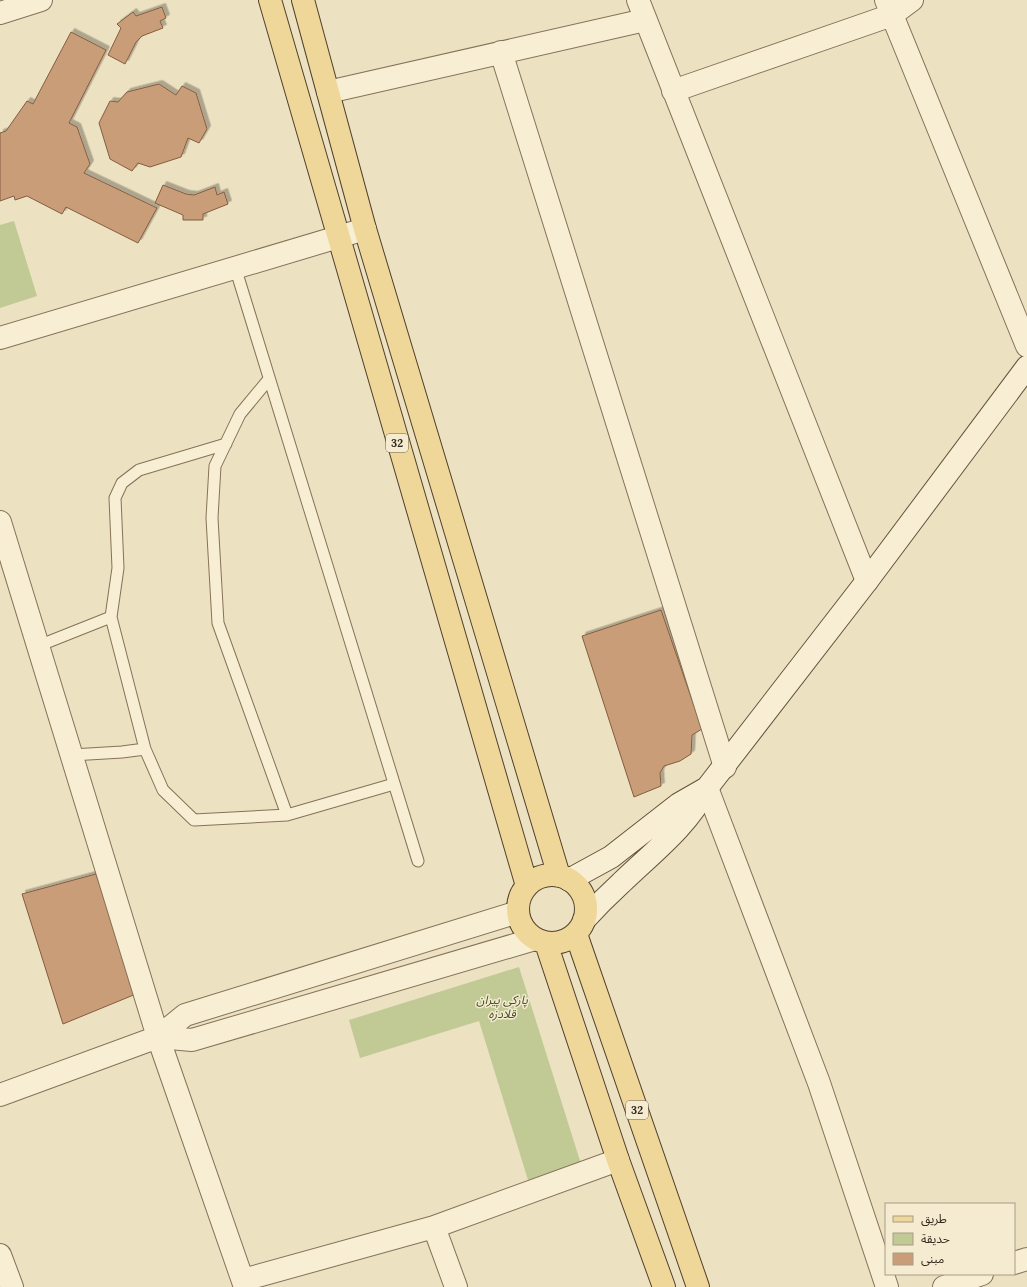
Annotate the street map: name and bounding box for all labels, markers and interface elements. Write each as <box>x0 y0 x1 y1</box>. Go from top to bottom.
road number: 32 <box>386 434 408 452</box>
park label: پارکی پیران قلادزه <box>476 992 528 1021</box>
road number: 32 <box>626 1101 648 1119</box>
legend <box>885 1203 1015 1275</box>
text: طريق <box>921 1211 947 1227</box>
text: حديقة <box>921 1231 950 1246</box>
text: مبنى <box>921 1251 944 1266</box>

